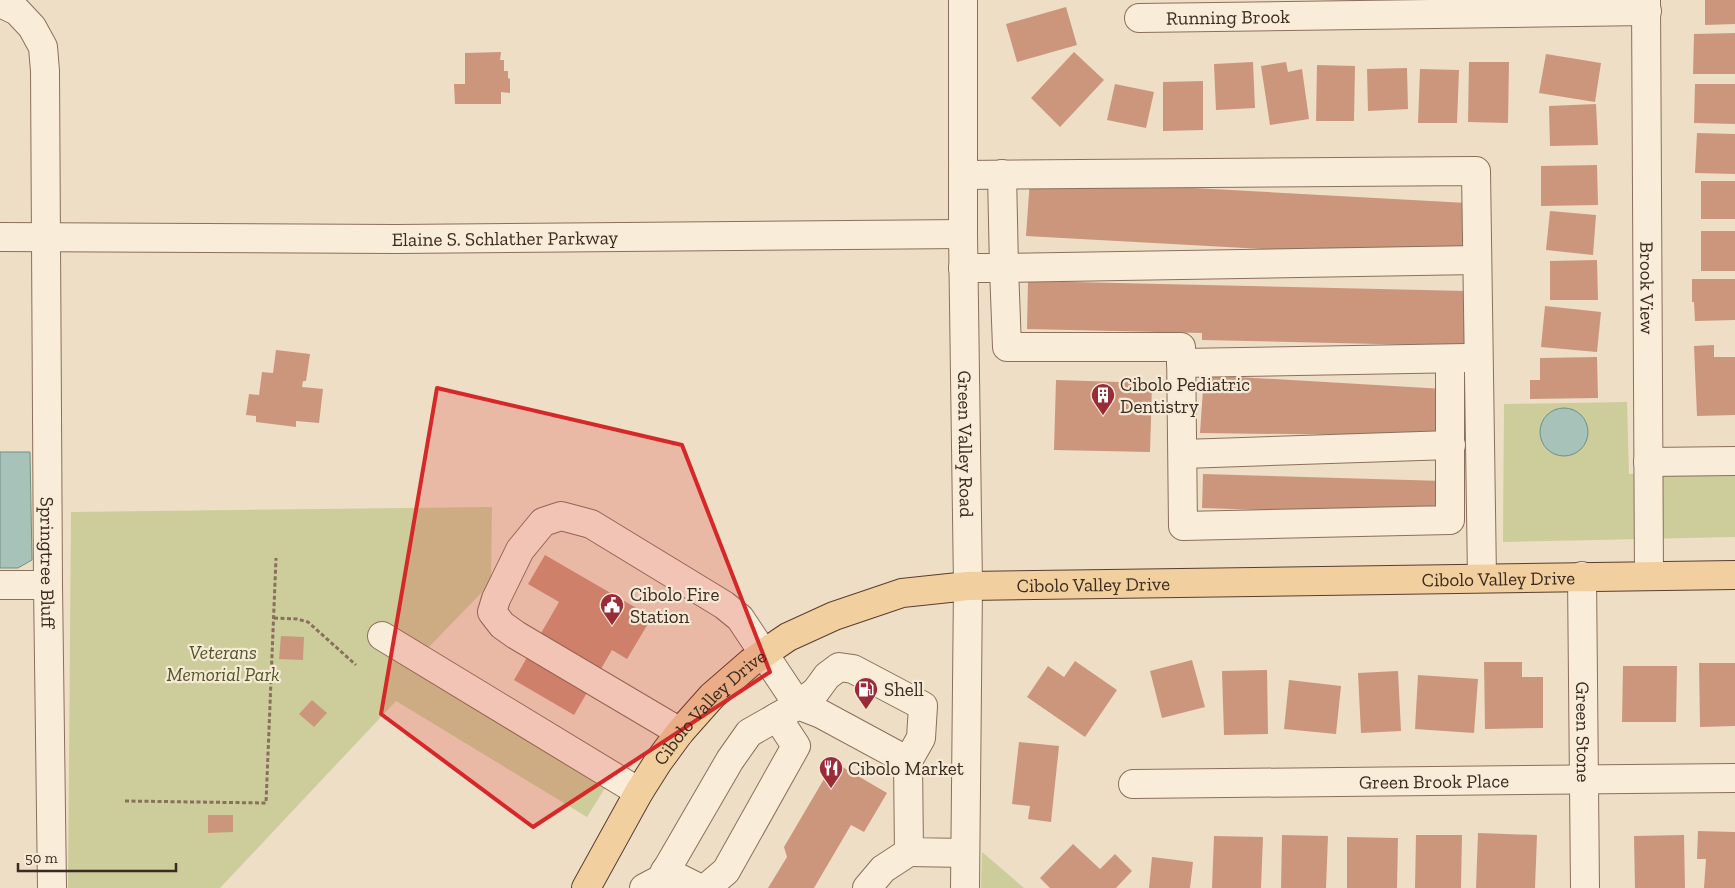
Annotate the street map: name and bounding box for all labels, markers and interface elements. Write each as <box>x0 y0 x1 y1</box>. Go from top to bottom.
street label: Running Brook <box>1166 5 1290 30</box>
street label: Elaine S. Schlather Parkway <box>392 226 619 251</box>
street label: Brook View <box>1635 241 1659 335</box>
street label: Green Valley Road <box>953 370 978 518</box>
place label: Cibolo Pediatric Dentistry <box>1120 373 1250 418</box>
building icon: Cibolo Pediatric Dentistry <box>1090 382 1116 416</box>
street label: Springtree Bluff <box>35 497 60 629</box>
street label: Cibolo Valley Drive <box>1421 566 1575 591</box>
street label: Cibolo Valley Drive <box>1017 572 1170 597</box>
place label: Cibolo Fire Station <box>630 583 720 628</box>
public building icon: Cibolo Fire Station <box>599 592 625 626</box>
park label: Veterans Memorial Park <box>167 641 279 686</box>
street label: Cibolo Valley Drive <box>649 644 771 770</box>
fuel station icon: Shell <box>853 676 879 710</box>
place label: Shell <box>884 678 924 701</box>
street label: Green Stone <box>1571 681 1595 783</box>
restaurant icon: Cibolo Market <box>818 755 844 789</box>
place label: Cibolo Market <box>848 757 964 780</box>
street label: Green Brook Place <box>1359 769 1509 794</box>
scale bar <box>18 840 175 872</box>
text: 50 m <box>25 849 58 867</box>

